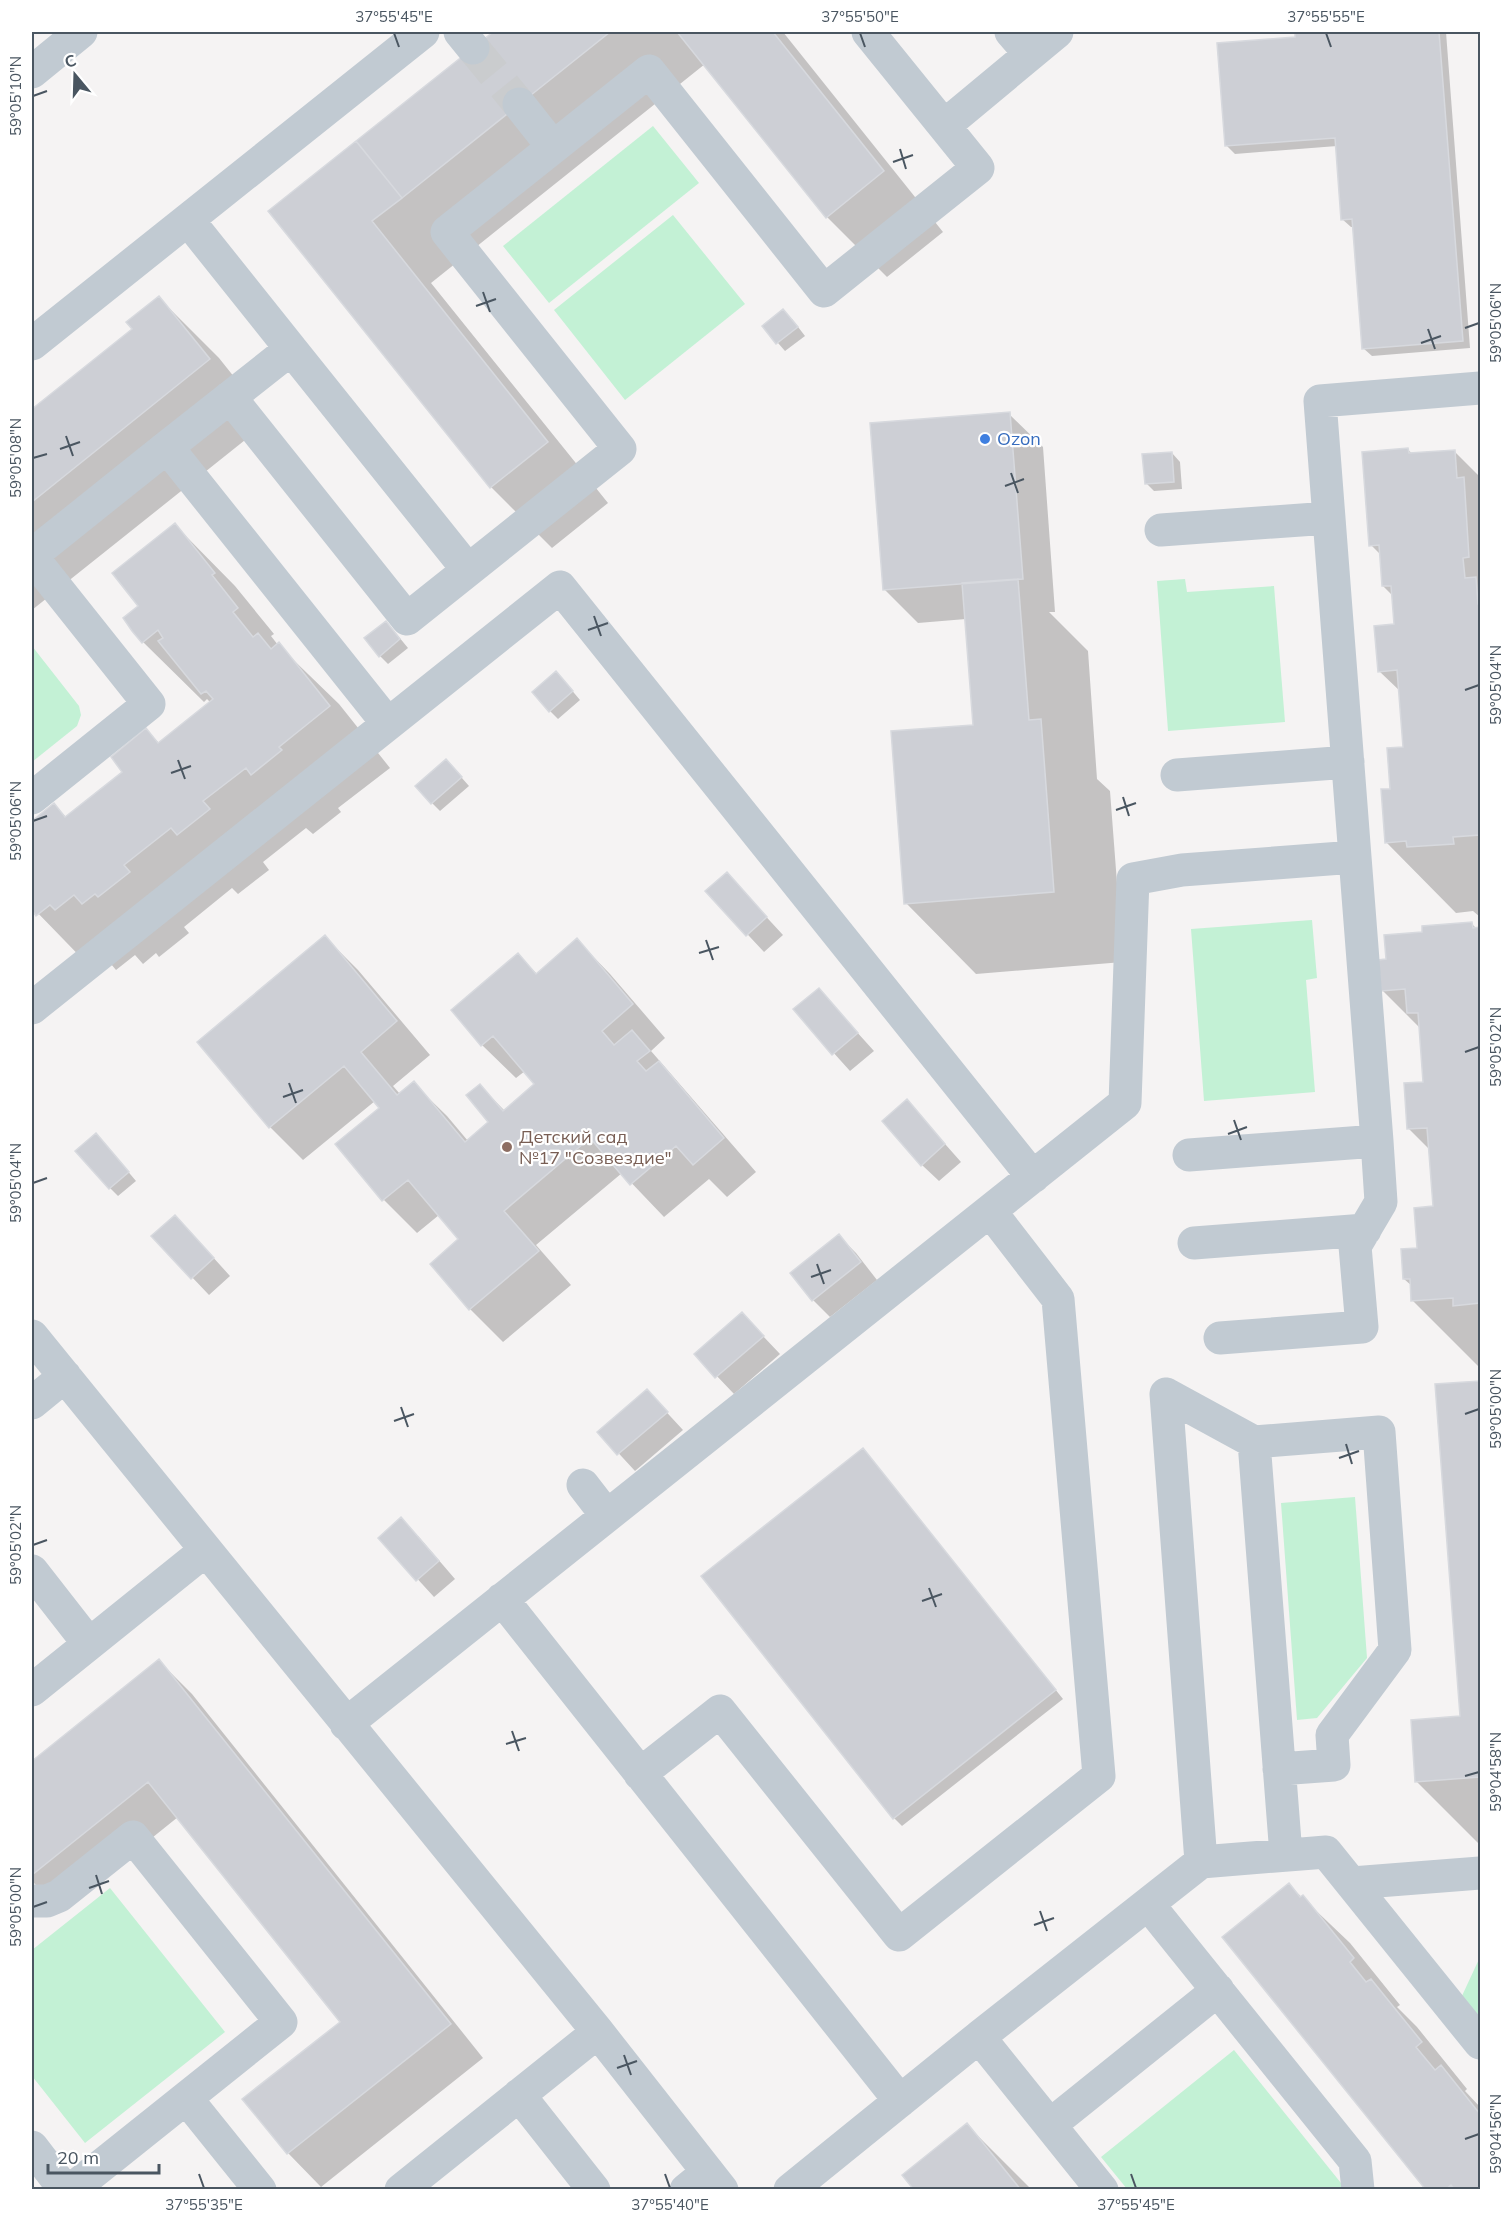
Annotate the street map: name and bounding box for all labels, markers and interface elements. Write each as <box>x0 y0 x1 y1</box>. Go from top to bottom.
text: 37°55'45"E <box>355 7 433 26</box>
text: 37°55'50"E <box>821 7 899 26</box>
text: 37°55'55"E <box>1287 7 1365 26</box>
north arrow <box>45 45 105 105</box>
text: С <box>62 50 79 72</box>
text: 59°05'10"N <box>6 56 25 136</box>
text: 59°05'06"N <box>1486 283 1505 363</box>
text: 59°05'08"N <box>6 418 25 498</box>
place label: Ozon <box>997 427 1041 450</box>
marker: Ozon <box>978 432 992 446</box>
text: 59°05'04"N <box>1486 645 1505 725</box>
text: 59°05'06"N <box>6 781 25 861</box>
text: 59°05'02"N <box>1486 1007 1505 1087</box>
place label: Детский сад №17 "Созвездие" <box>519 1125 672 1169</box>
marker: Детский сад №17 "Созвездие" <box>500 1140 514 1154</box>
text: 59°05'04"N <box>6 1143 25 1223</box>
text: 59°05'00"N <box>1486 1369 1505 1449</box>
text: 59°05'02"N <box>6 1505 25 1585</box>
text: 59°04'58"N <box>1486 1732 1505 1812</box>
text: 59°05'00"N <box>6 1867 25 1947</box>
text: 59°04'56"N <box>1486 2094 1505 2174</box>
scale bar <box>48 2137 159 2175</box>
text: 20 m <box>57 2146 99 2169</box>
text: 37°55'35"E <box>165 2195 243 2214</box>
text: 37°55'40"E <box>631 2195 709 2214</box>
text: 37°55'45"E <box>1097 2195 1175 2214</box>

